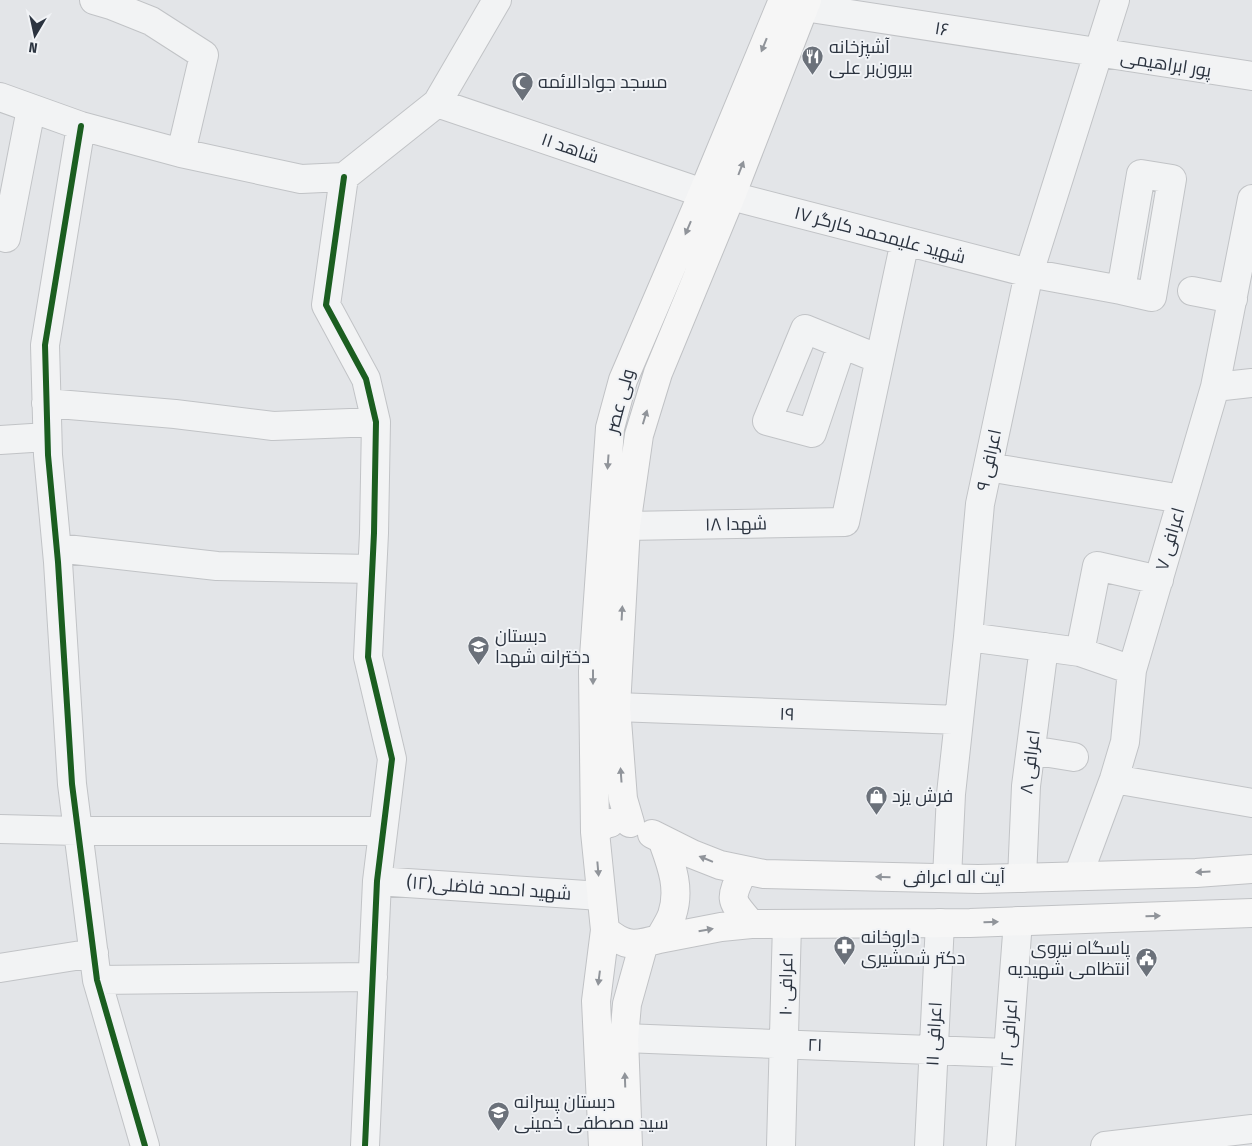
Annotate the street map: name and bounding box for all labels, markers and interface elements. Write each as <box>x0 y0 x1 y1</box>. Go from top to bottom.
north arrow <box>10 10 60 60</box>
street label: ۱۶ <box>933 17 951 41</box>
place label: آشپزخانه بیرون‌بر علی <box>829 36 913 79</box>
text: N <box>28 38 39 56</box>
one-way arrow <box>760 38 768 53</box>
restaurant icon: آشپزخانه بیرون‌بر علی <box>801 45 825 76</box>
street label: پور ابراهیمی <box>1119 46 1213 83</box>
mosque icon: مسجد جوادالائمه <box>510 70 534 101</box>
place label: مسجد جوادالائمه <box>538 71 667 93</box>
street label: شاهد ۱۱ <box>538 128 602 168</box>
one-way arrow <box>738 161 746 175</box>
street label: شهید علیمحمد کارگر ۱۷ <box>792 202 968 268</box>
one-way arrow <box>684 220 692 235</box>
street label: ولی عصر <box>601 366 639 437</box>
one-way arrow <box>641 409 649 424</box>
street label: اعرافی ۹ <box>972 427 1006 493</box>
one-way arrow <box>604 455 612 471</box>
street label: اعرافی ۷ <box>1151 505 1189 573</box>
street label: شهدا ۱۸ <box>705 512 767 536</box>
one-way arrow <box>618 604 626 620</box>
place label: دبستان دخترانه شهدا <box>495 625 590 668</box>
school or university icon: دبستان دخترانه شهدا <box>467 634 491 665</box>
one-way arrow <box>589 669 597 685</box>
street label: ۱۹ <box>779 703 795 725</box>
street label: اعرافی ۸ <box>1015 729 1045 795</box>
one-way arrow <box>617 767 625 783</box>
shop icon: فرش یزد <box>864 784 888 815</box>
place label: فرش یزد <box>892 785 953 807</box>
one-way arrow <box>698 855 713 863</box>
one-way arrow <box>594 861 602 877</box>
street label: آیت اله اعرافی <box>903 866 1005 888</box>
one-way arrow <box>1195 869 1211 877</box>
street label: شهید احمد فاضلی(۱۲) <box>406 871 572 905</box>
one-way arrow <box>875 873 891 881</box>
one-way arrow <box>1146 912 1162 920</box>
one-way arrow <box>983 918 999 926</box>
one-way arrow <box>699 925 715 933</box>
place label: داروخانه دکتر شمشیری <box>861 926 965 969</box>
pharmacy icon: داروخانه دکتر شمشیری <box>833 935 857 966</box>
place label: پاسگاه نیروی انتظامی شهیدیه <box>1008 937 1130 980</box>
public building icon: پاسگاه نیروی انتظامی شهیدیه <box>1134 946 1158 977</box>
street label: اعرافی ۱۰ <box>774 952 798 1016</box>
one-way arrow <box>595 970 603 986</box>
street label: اعرافی ۱۲ <box>996 998 1022 1068</box>
street label: اعرافی ۱۱ <box>921 1001 947 1067</box>
street label: ۲۱ <box>807 1034 823 1056</box>
one-way arrow <box>621 1072 629 1088</box>
place label: دبستان پسرانه سید مصطفی خمینی <box>514 1091 669 1134</box>
school or university icon: دبستان پسرانه سید مصطفی خمینی <box>486 1100 510 1131</box>

